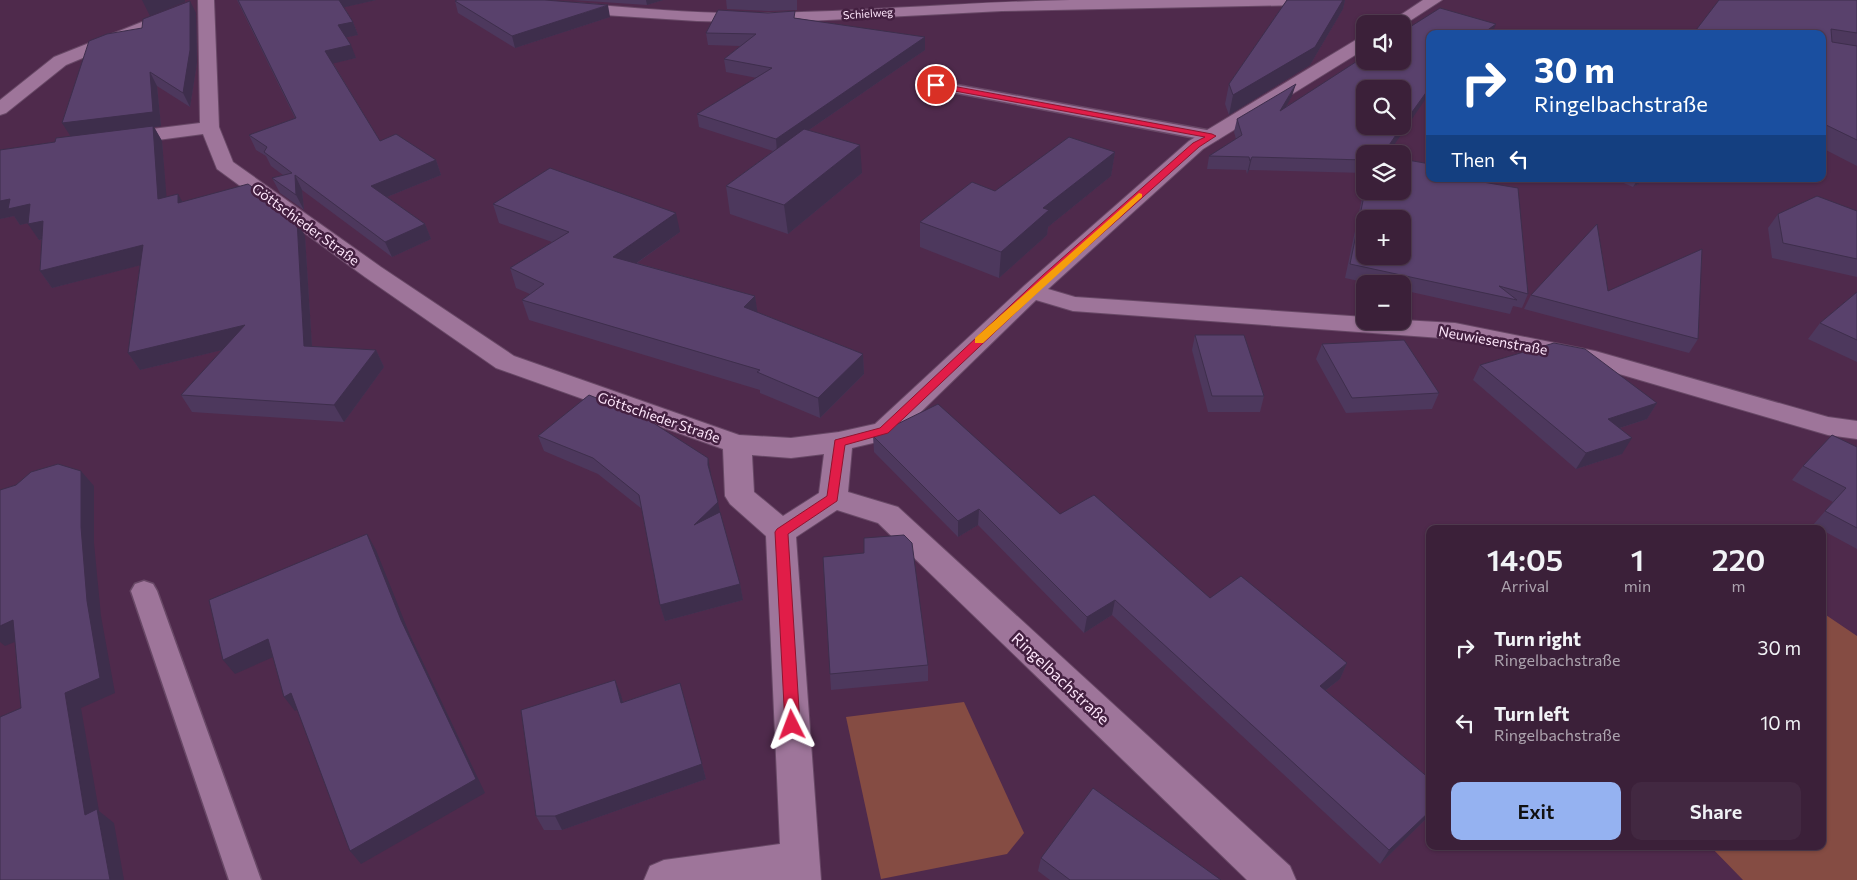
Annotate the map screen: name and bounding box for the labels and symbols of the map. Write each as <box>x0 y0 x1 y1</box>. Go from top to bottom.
street label: Schielweg <box>843 5 893 21</box>
pin <box>915 64 957 106</box>
street label: Göttschieder Straße <box>249 179 363 269</box>
street label: Neuwiesenstraße <box>1437 322 1549 358</box>
street label: Göttschieder Straße <box>595 388 723 446</box>
street label: Ringelbachstraße <box>1008 628 1114 728</box>
position arrow <box>765 698 817 750</box>

